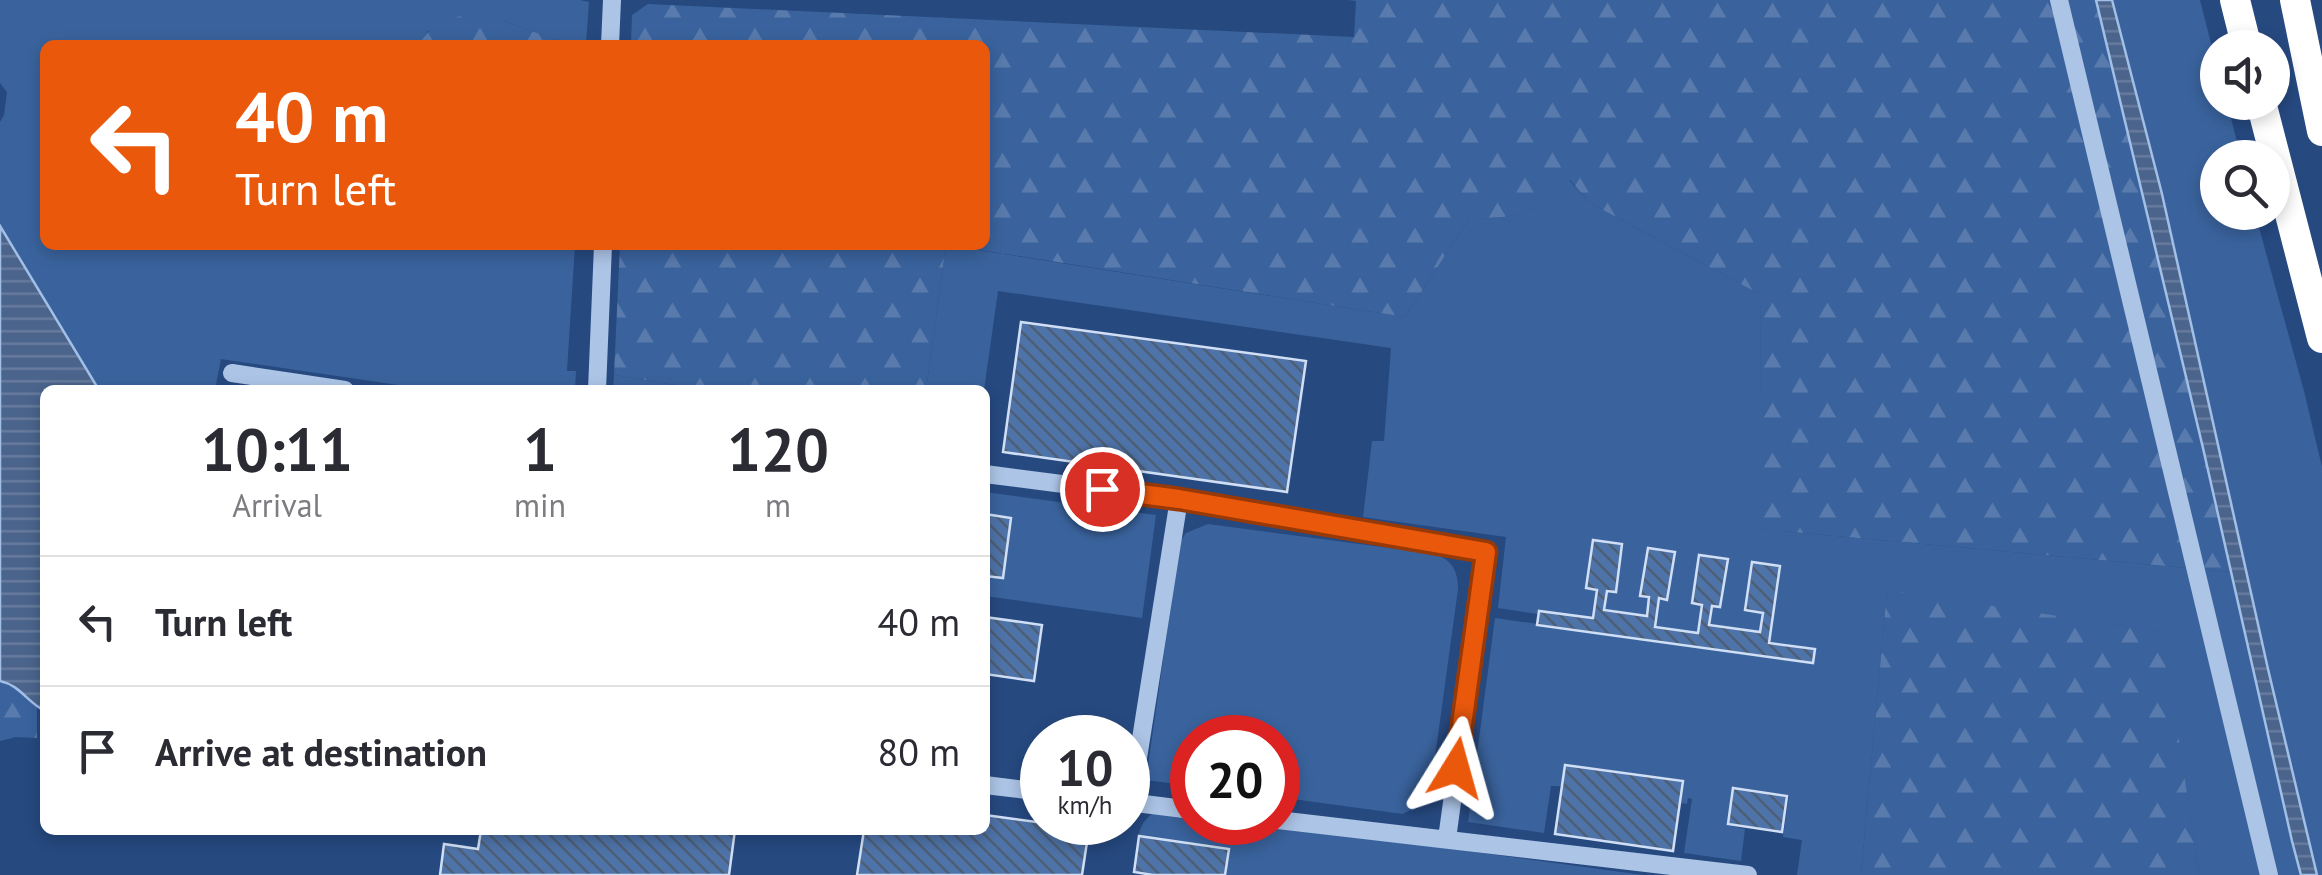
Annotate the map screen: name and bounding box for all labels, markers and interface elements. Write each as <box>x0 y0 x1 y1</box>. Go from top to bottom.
map controls <box>2200 30 2290 230</box>
button: sound <box>2200 30 2290 120</box>
text: 40 m <box>235 71 388 161</box>
icon: left <box>70 80 200 210</box>
button: search <box>2200 140 2290 230</box>
text: Turn left <box>235 159 396 217</box>
text: 10:11 <box>201 410 353 488</box>
text: 1 <box>523 410 557 488</box>
text: 120 <box>727 410 829 488</box>
pin <box>1060 447 1145 532</box>
icon: arrive <box>1075 462 1130 517</box>
text: Arrival <box>232 484 322 526</box>
text: min <box>514 484 566 526</box>
text: m <box>765 484 791 526</box>
icon: left <box>70 594 125 649</box>
text: Turn left <box>155 597 292 646</box>
text: 40 m <box>878 597 960 646</box>
speed limit sign: 20 <box>1170 715 1300 845</box>
position arrow <box>1404 716 1508 820</box>
icon: arrive <box>70 724 125 779</box>
text: Arrive at destination <box>155 727 487 776</box>
text: 80 m <box>878 727 960 776</box>
text: 10 <box>1057 735 1113 800</box>
text: km/h <box>1058 789 1112 821</box>

